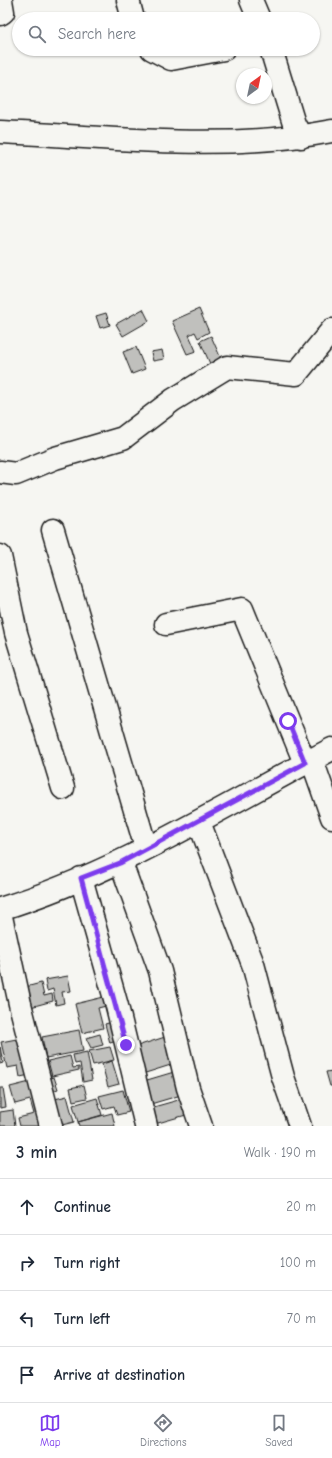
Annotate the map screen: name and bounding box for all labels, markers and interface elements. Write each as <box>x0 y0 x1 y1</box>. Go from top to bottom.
search box <box>12 12 320 56</box>
icon: search <box>26 23 48 45</box>
text: Search here <box>58 25 136 43</box>
north arrow <box>236 68 272 104</box>
route start <box>279 712 297 730</box>
route end <box>117 1036 135 1054</box>
text: 3 min <box>16 1143 57 1162</box>
text: Walk · 190 m <box>244 1145 316 1160</box>
icon: ahead <box>16 1196 38 1218</box>
text: Continue <box>54 1198 111 1216</box>
text: 20 m <box>286 1199 316 1214</box>
icon: right <box>16 1252 38 1274</box>
text: Turn right <box>54 1254 120 1272</box>
text: 100 m <box>280 1255 316 1270</box>
icon: left <box>16 1308 38 1330</box>
text: Turn left <box>54 1310 110 1328</box>
text: 70 m <box>287 1311 316 1326</box>
icon: arrive <box>16 1364 38 1386</box>
text: Arrive at destination <box>54 1366 185 1384</box>
tab: Map <box>39 1412 61 1449</box>
tab: Directions <box>140 1412 187 1449</box>
tab: Saved <box>265 1412 293 1449</box>

